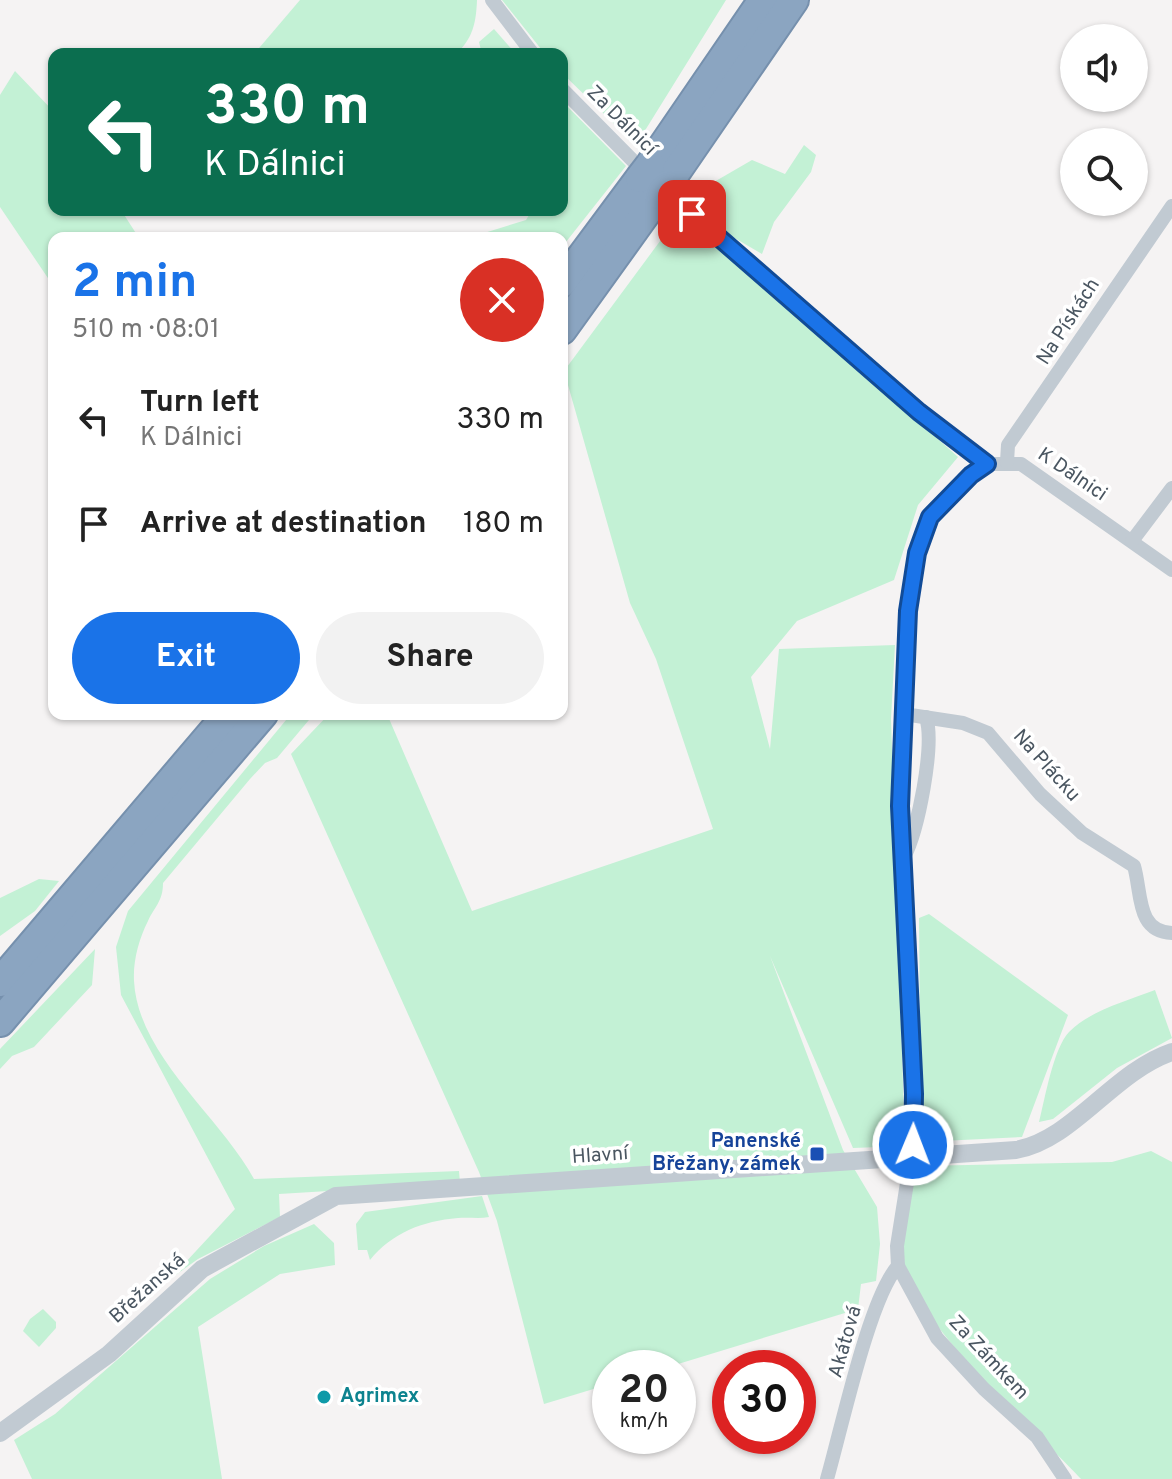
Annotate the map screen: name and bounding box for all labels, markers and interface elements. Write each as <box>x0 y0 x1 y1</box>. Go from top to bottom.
map controls <box>1060 24 1148 216</box>
button: sound <box>1060 24 1148 112</box>
text: 330 m <box>204 74 370 144</box>
icon: left <box>72 80 176 184</box>
street label: Za Dálnicí <box>580 80 663 163</box>
button: search <box>1060 128 1148 216</box>
text: K Dálnici <box>204 143 346 189</box>
pin <box>658 180 726 248</box>
icon: arrive <box>670 192 714 236</box>
text: 2 min <box>72 254 197 314</box>
button: close <box>460 258 544 342</box>
street label: Na Pískách <box>1031 274 1107 370</box>
text: 510 m · 08:01 <box>72 314 220 347</box>
text: Turn left <box>140 385 260 422</box>
icon: left <box>72 398 116 442</box>
text: 330 m <box>456 402 544 439</box>
text: K Dálnici <box>140 422 242 455</box>
street label: K Dálnici <box>1032 442 1112 508</box>
icon: arrive <box>72 502 116 546</box>
text: Arrive at destination <box>140 506 426 543</box>
text: 180 m <box>463 506 544 543</box>
button: Exit <box>72 612 300 704</box>
button: Share <box>316 612 544 704</box>
street label: Na Plácku <box>1007 724 1085 808</box>
position arrow <box>871 1103 955 1187</box>
place label: Panenské Břežany, zámek <box>652 1129 801 1178</box>
street label: Hlavní <box>571 1141 631 1171</box>
marker: Panenské Břežany, zámek <box>808 1145 826 1163</box>
street label: Břežanská <box>105 1248 191 1330</box>
street label: Akátová <box>823 1303 869 1381</box>
street label: Za Zámkem <box>942 1310 1034 1406</box>
speed limit sign: 30 <box>712 1350 816 1454</box>
text: 20 <box>619 1367 669 1417</box>
place label: Agrimex <box>340 1384 419 1410</box>
marker: Agrimex <box>315 1388 333 1406</box>
text: km/h <box>620 1409 668 1435</box>

